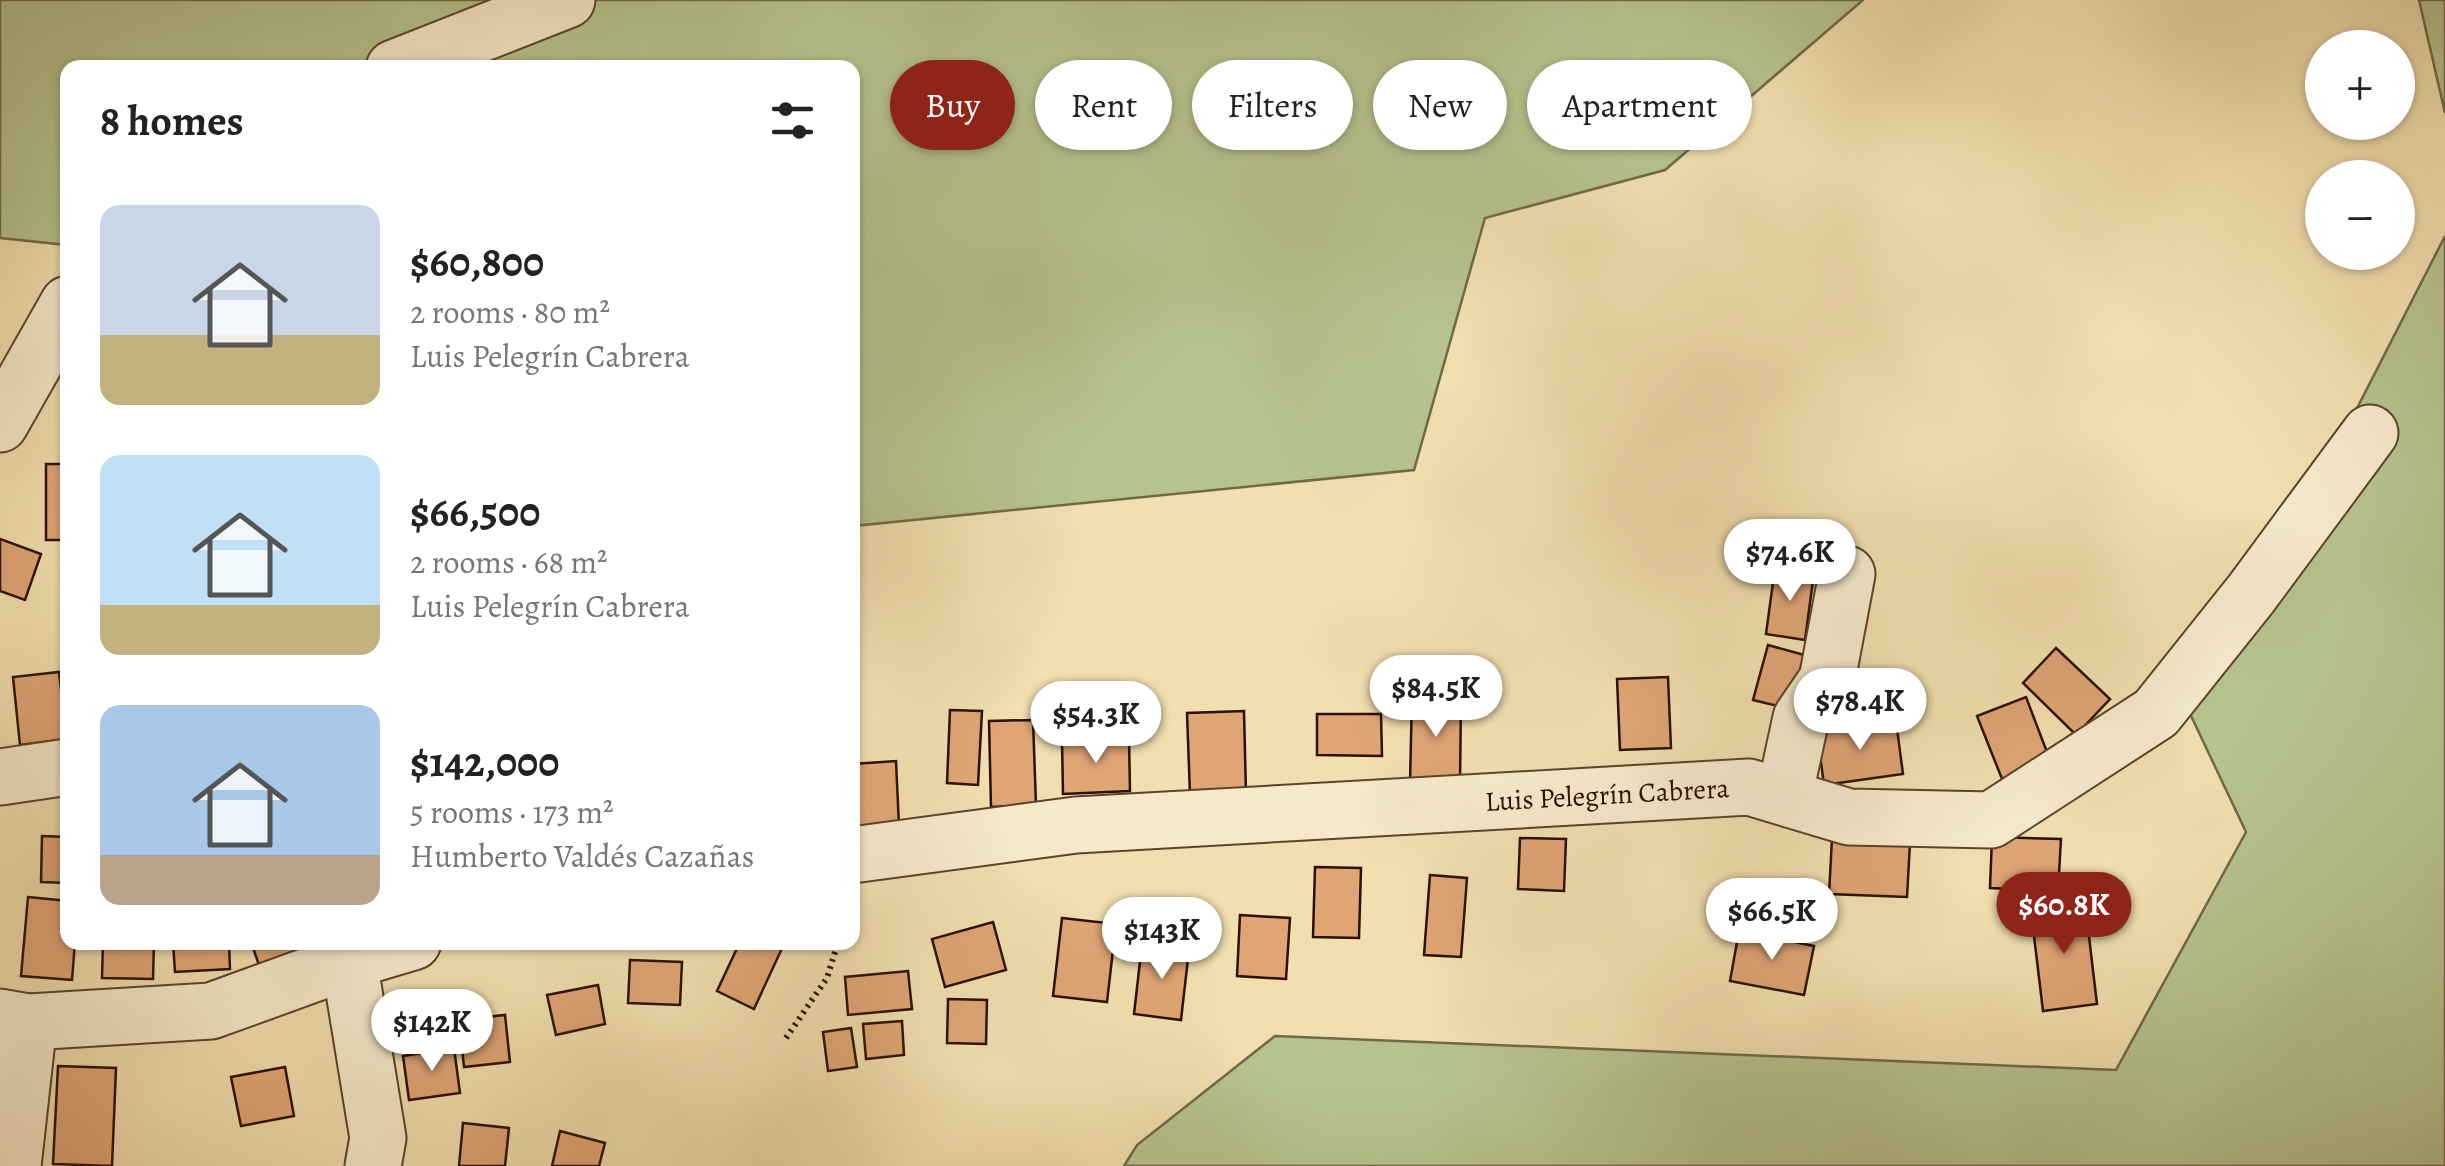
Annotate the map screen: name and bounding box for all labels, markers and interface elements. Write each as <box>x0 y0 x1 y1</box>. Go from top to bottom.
map controls <box>2305 30 2415 270</box>
button: + <box>2305 30 2415 140</box>
chip: Buy <box>890 60 1015 150</box>
chip: Rent <box>1035 60 1172 150</box>
chip: Filters <box>1192 60 1353 150</box>
chip: New <box>1373 60 1507 150</box>
chip: Apartment <box>1527 60 1752 150</box>
text: 8 homes <box>100 92 244 149</box>
icon: filters <box>765 93 820 148</box>
button: − <box>2305 160 2415 270</box>
text: $60,800 <box>410 233 544 290</box>
icon: home <box>180 245 300 365</box>
text: 2 rooms · 80 m² <box>410 290 610 334</box>
text: Luis Pelegrín Cabrera <box>410 334 690 378</box>
text: $66,500 <box>410 483 540 540</box>
icon: home <box>180 495 300 615</box>
pin: $74.6K <box>1709 519 1871 604</box>
text: $74.6K <box>1746 529 1834 573</box>
text: 2 rooms · 68 m² <box>410 540 608 584</box>
text: Luis Pelegrín Cabrera <box>410 584 690 628</box>
pin: $84.5K <box>1355 655 1517 740</box>
text: $84.5K <box>1392 665 1480 709</box>
pin: $78.4K <box>1779 668 1941 753</box>
text: $78.4K <box>1816 678 1904 722</box>
pin: $54.3K <box>1015 681 1177 766</box>
text: $54.3K <box>1052 691 1140 735</box>
text: $142,000 <box>410 733 559 790</box>
icon: home <box>180 745 300 865</box>
street label: Luis Pelegrín Cabrera <box>1484 769 1730 821</box>
text: 5 rooms · 173 m² <box>410 790 614 834</box>
text: Humberto Valdés Cazañas <box>410 834 754 878</box>
pin: $60.8K <box>1983 872 2145 957</box>
pin: $66.5K <box>1691 878 1853 963</box>
text: $60.8K <box>2018 882 2110 926</box>
text: $66.5K <box>1728 888 1816 932</box>
pin: $143K <box>1092 897 1232 982</box>
text: $143K <box>1124 907 1200 951</box>
pin: $142K <box>362 989 502 1074</box>
text: $142K <box>393 999 471 1043</box>

